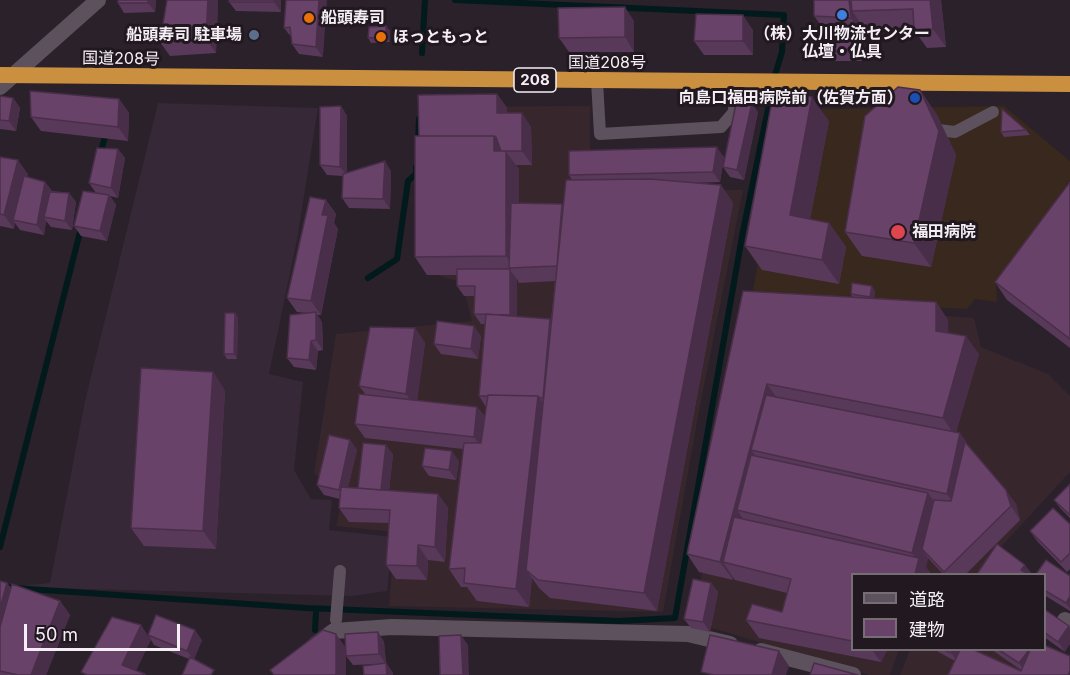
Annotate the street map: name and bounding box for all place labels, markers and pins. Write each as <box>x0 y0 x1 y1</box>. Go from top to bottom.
place label: 船頭寿司 <box>321 8 385 28</box>
marker: （株）大川物流センター 仏壇・仏具 <box>835 8 849 22</box>
marker: 船頭寿司 <box>302 11 316 25</box>
place label: （株）大川物流センター 仏壇・仏具 <box>754 24 930 62</box>
place label: 船頭寿司 駐車場 <box>126 25 242 45</box>
place label: ほっともっと <box>393 27 489 47</box>
marker: 船頭寿司 駐車場 <box>247 28 261 42</box>
marker: ほっともっと <box>374 30 388 44</box>
place label: 向島口福田病院前（佐賀方面） <box>679 88 903 108</box>
marker: 向島口福田病院前（佐賀方面） <box>908 91 922 105</box>
place label: 福田病院 <box>912 222 976 242</box>
marker: 福田病院 <box>889 223 907 241</box>

